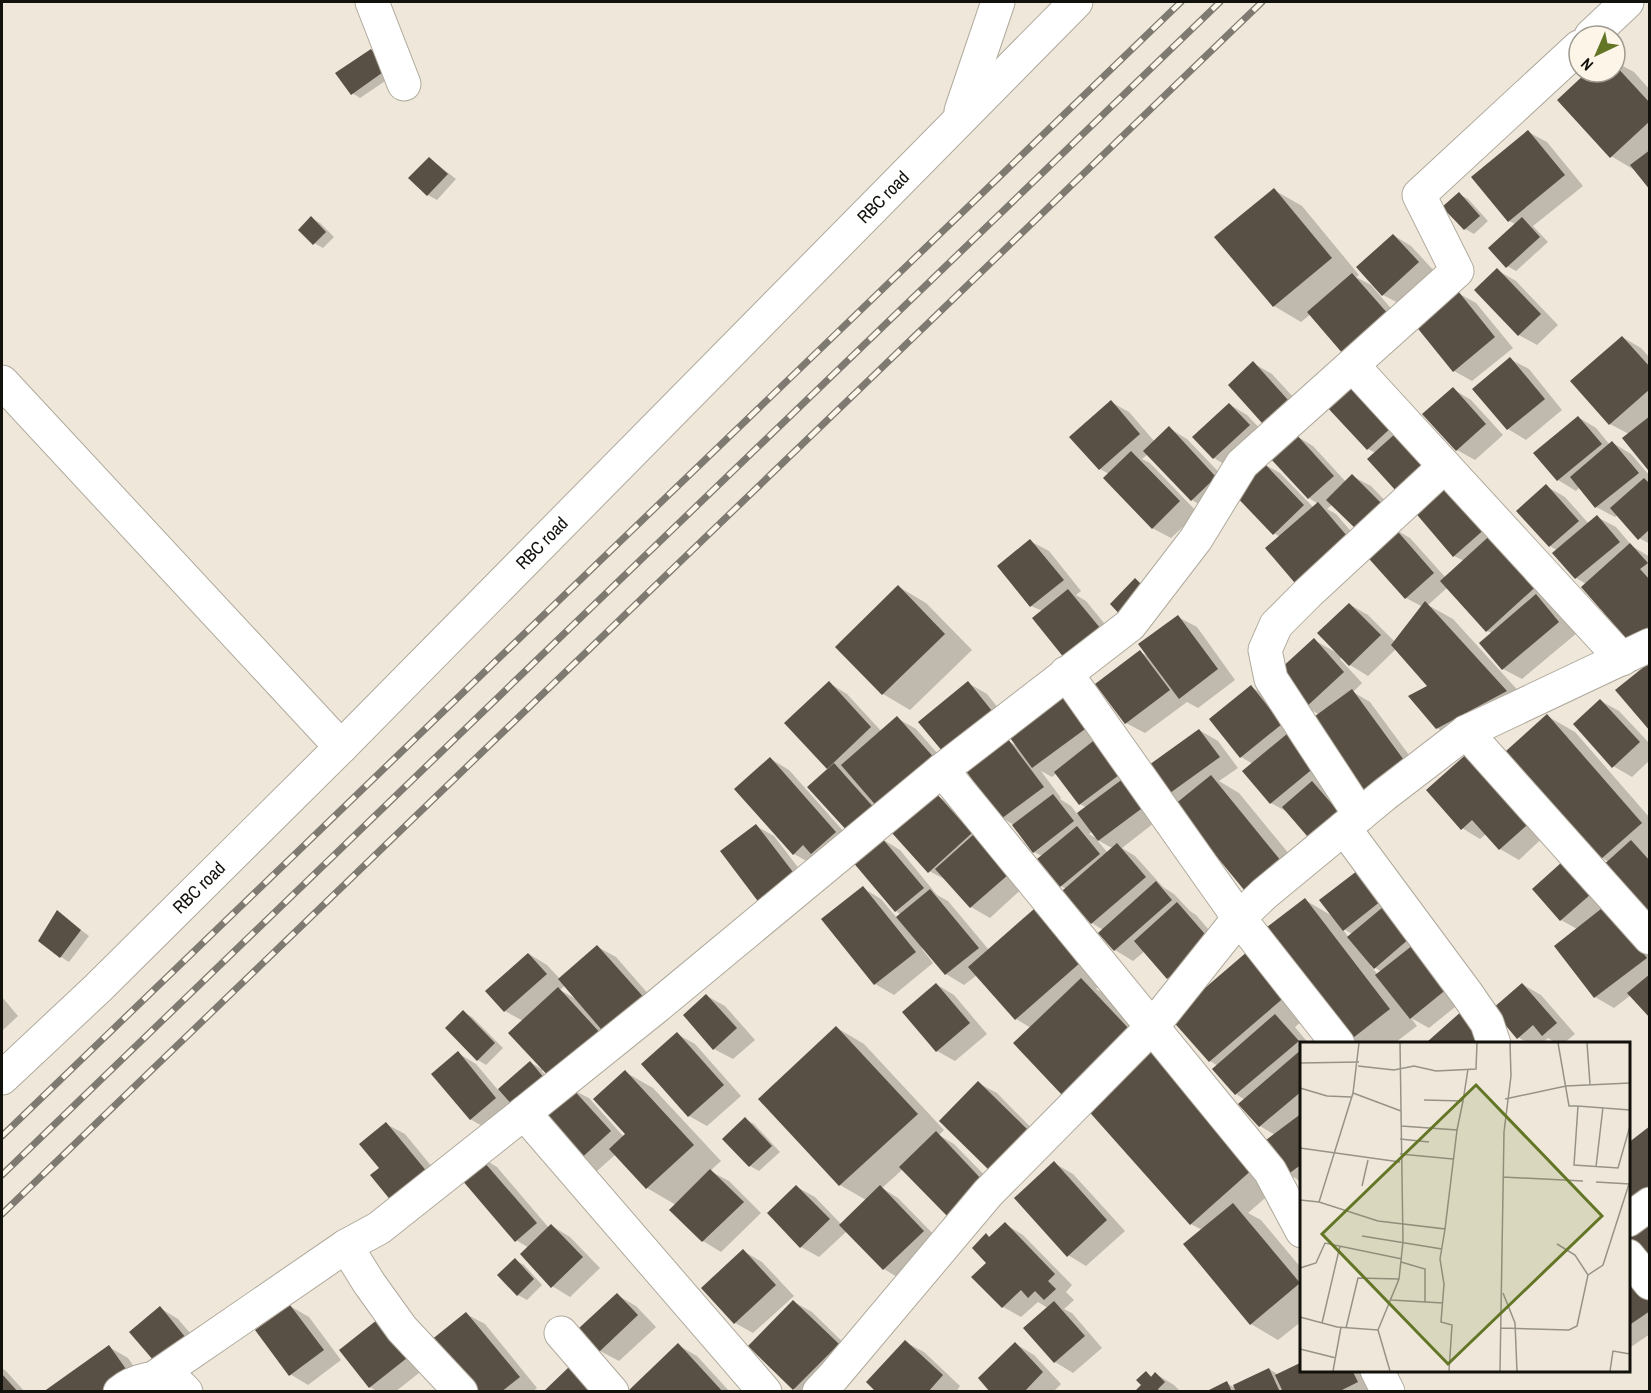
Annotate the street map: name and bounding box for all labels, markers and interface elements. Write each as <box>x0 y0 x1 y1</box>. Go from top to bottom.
north arrow <box>1567 24 1627 84</box>
text: N <box>1576 54 1598 76</box>
street label: RBC road <box>851 165 915 229</box>
street label: RBC road <box>510 511 573 575</box>
street label: RBC road <box>167 856 231 919</box>
inset map <box>1300 1042 1630 1372</box>

